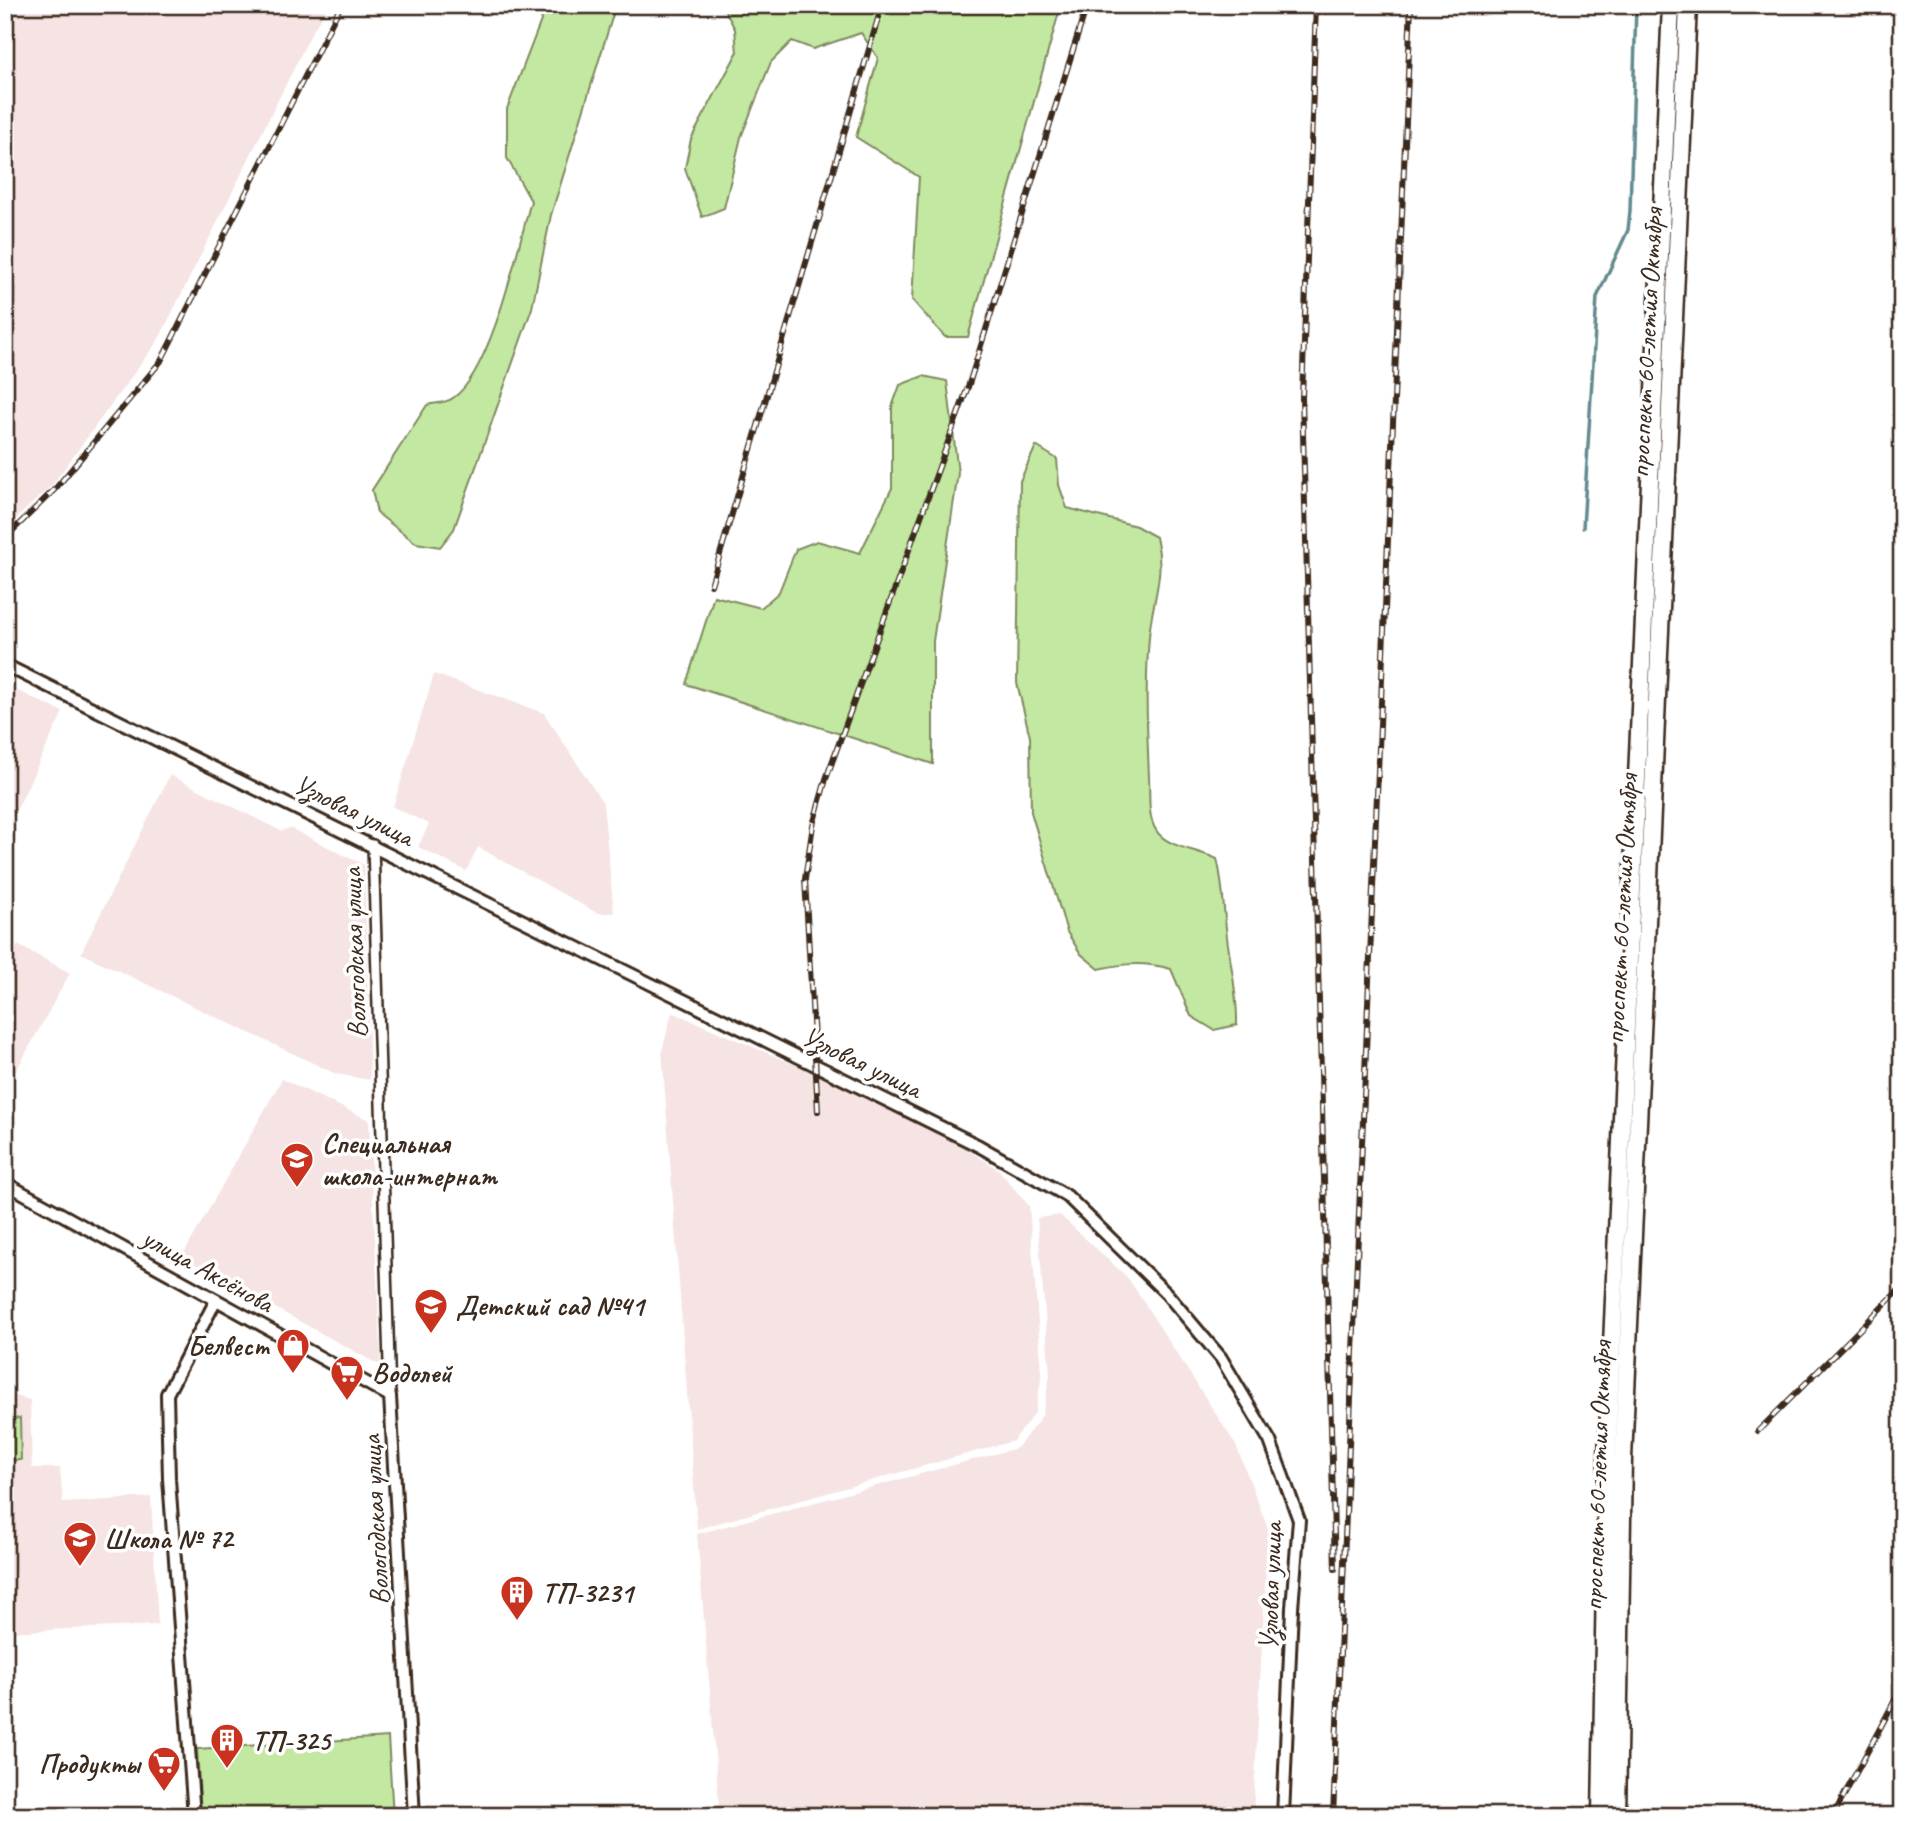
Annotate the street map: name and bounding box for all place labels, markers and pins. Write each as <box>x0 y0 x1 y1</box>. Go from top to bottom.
place label: Специальная школа-интернат <box>322 1126 499 1193</box>
school or university icon: Специальная школа-интернат <box>278 1140 316 1189</box>
school or university icon: Детский сад №41 <box>412 1286 450 1335</box>
place label: Детский сад №41 <box>456 1288 647 1323</box>
shop icon: Белвест <box>274 1326 312 1375</box>
place label: Белвест <box>187 1328 270 1363</box>
supermarket icon: Водолей <box>328 1353 366 1402</box>
place label: Водолей <box>372 1355 454 1390</box>
school or university icon: Школа № 72 <box>61 1519 99 1568</box>
place label: Школа № 72 <box>104 1521 235 1556</box>
building icon: ТП-3231 <box>498 1573 536 1622</box>
place label: ТП-3231 <box>542 1575 636 1610</box>
building icon: ТП-325 <box>208 1721 246 1770</box>
place label: ТП-325 <box>252 1723 333 1758</box>
supermarket icon: Продукты <box>145 1744 183 1793</box>
place label: Продукты <box>39 1746 143 1782</box>

